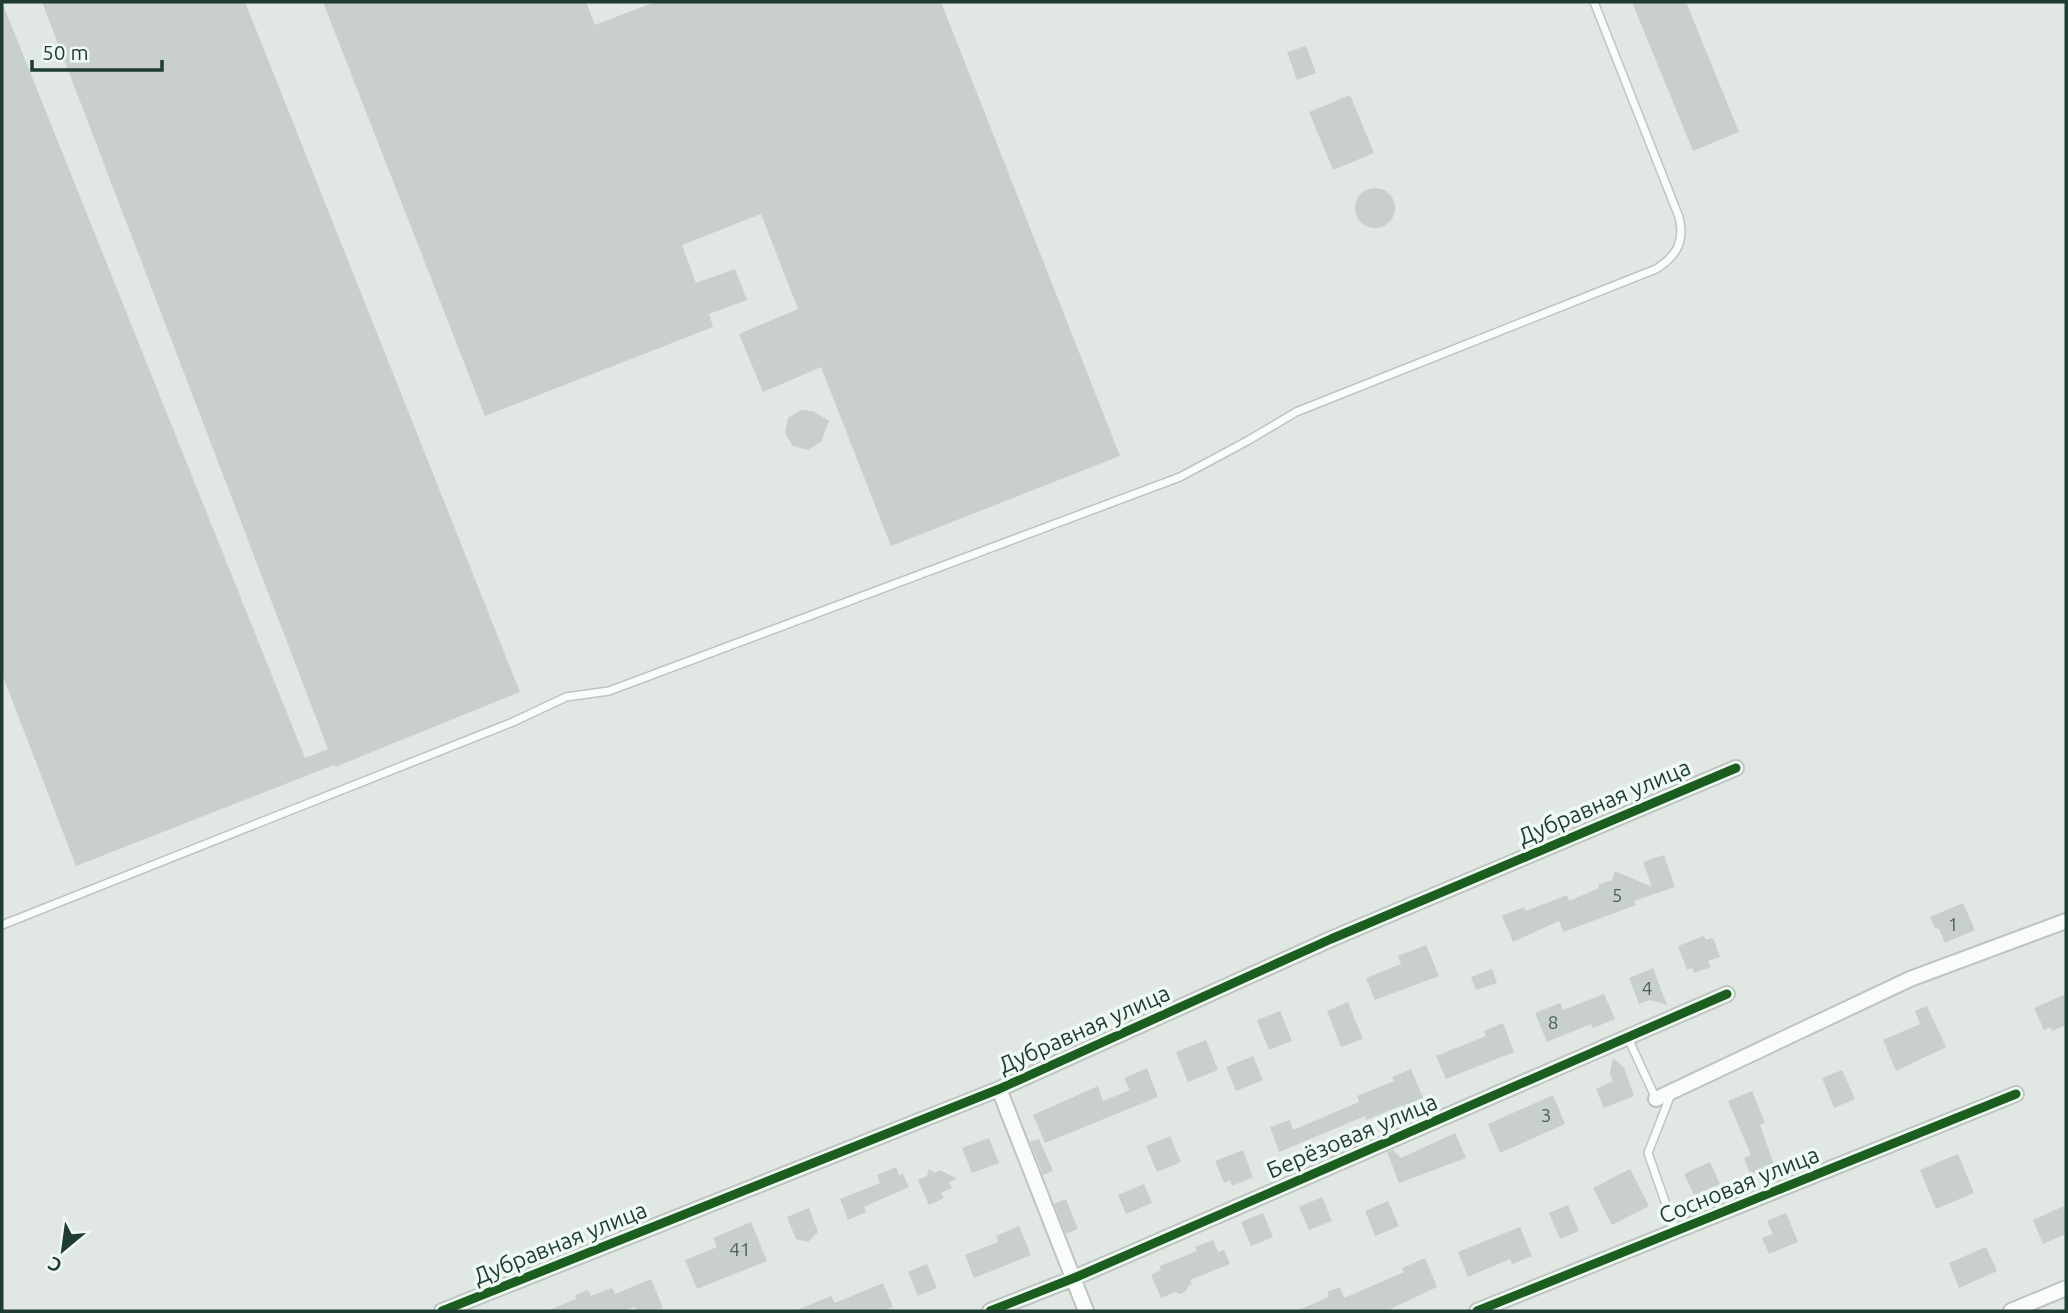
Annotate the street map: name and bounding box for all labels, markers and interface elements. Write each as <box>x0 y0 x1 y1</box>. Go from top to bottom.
scale bar <box>32 28 161 72</box>
text: 50 m <box>42 40 89 64</box>
street label: Дубравная улица <box>1514 754 1694 849</box>
house number: 5 <box>1612 884 1622 906</box>
house number: 1 <box>1948 913 1958 935</box>
house number: 4 <box>1642 977 1652 999</box>
street label: Дубравная улица <box>994 979 1173 1078</box>
house number: 8 <box>1548 1011 1558 1033</box>
street label: Берёзовая улица <box>1263 1088 1441 1183</box>
house number: 3 <box>1541 1104 1551 1126</box>
street label: Сосновая улица <box>1655 1141 1822 1228</box>
street label: Дубравная улица <box>469 1196 650 1289</box>
north arrow <box>28 1215 98 1285</box>
house number: 41 <box>729 1238 751 1260</box>
text: С <box>44 1252 65 1277</box>

